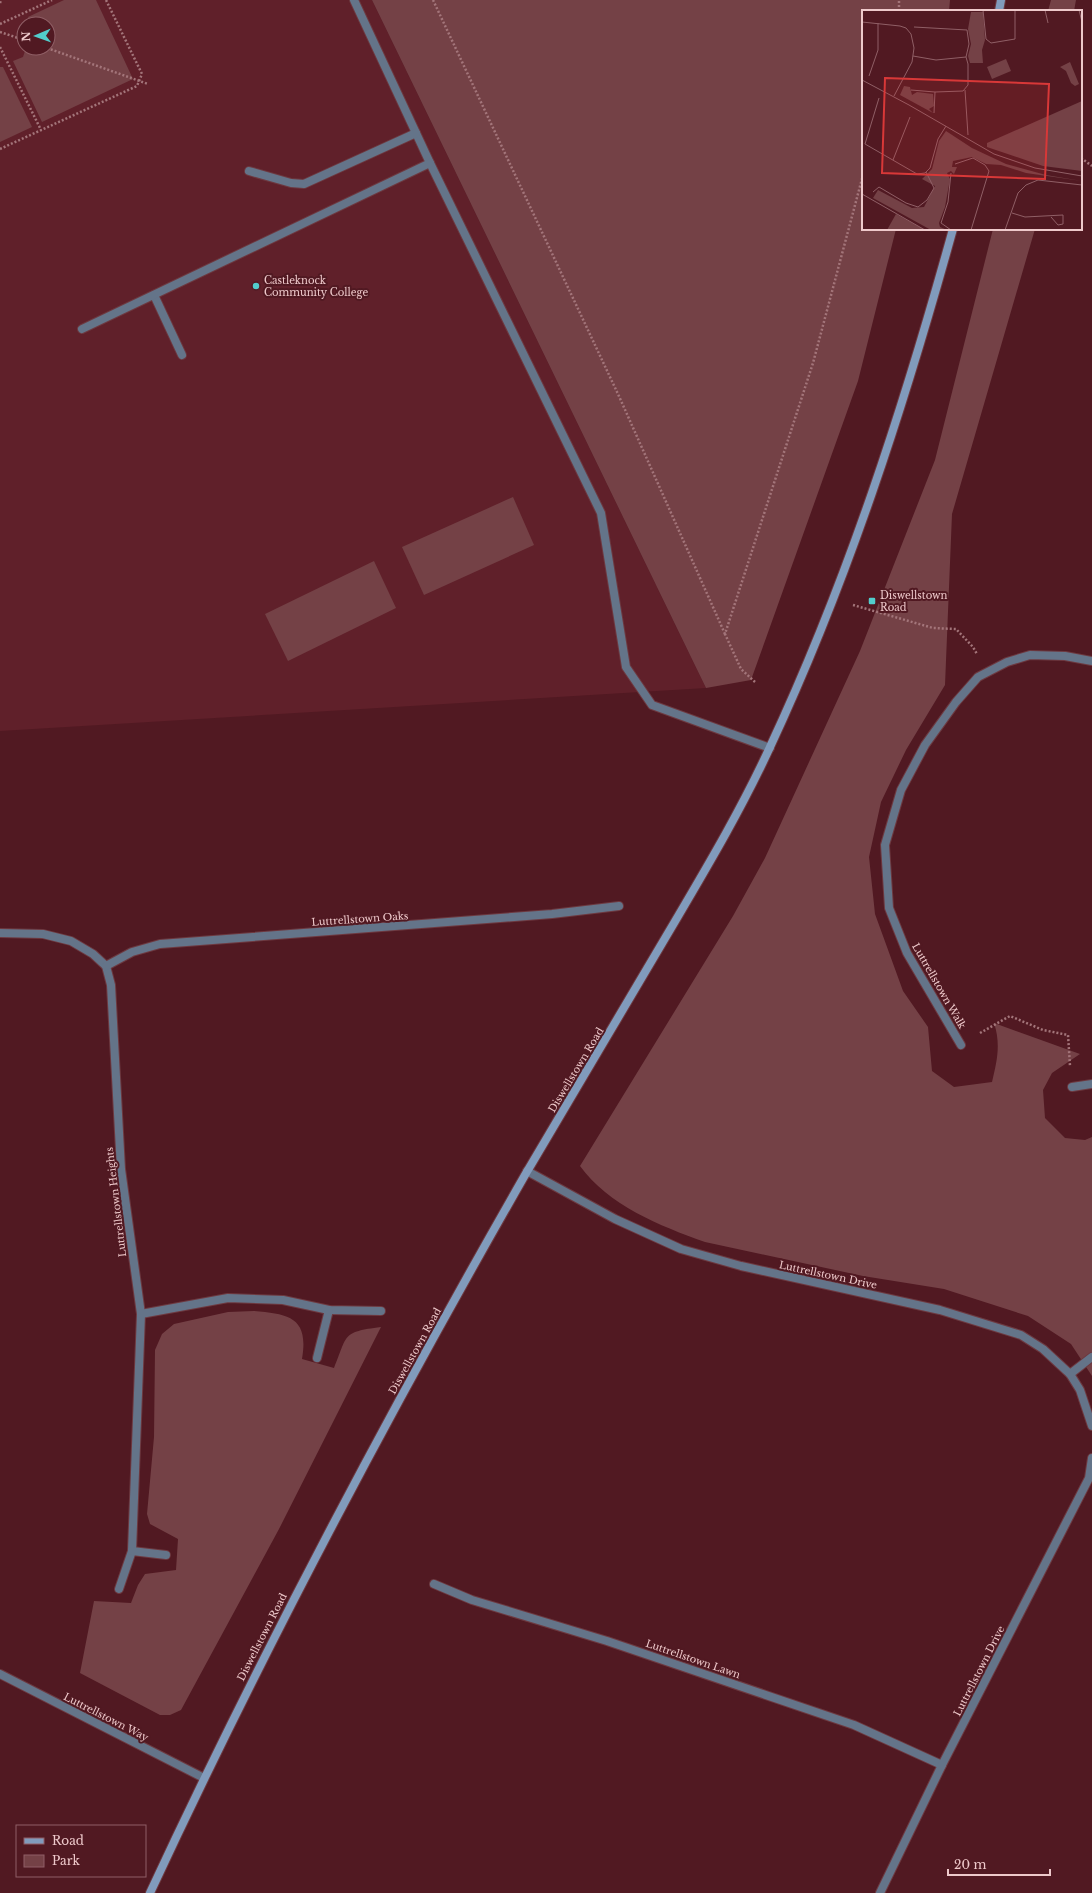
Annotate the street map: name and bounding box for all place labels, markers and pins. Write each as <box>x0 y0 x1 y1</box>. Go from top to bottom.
place label: Castleknock Community College <box>264 274 368 299</box>
marker: Castleknock Community College <box>251 281 261 291</box>
place label: Diswellstown Road <box>880 589 947 614</box>
marker: Diswellstown Road <box>867 596 877 606</box>

